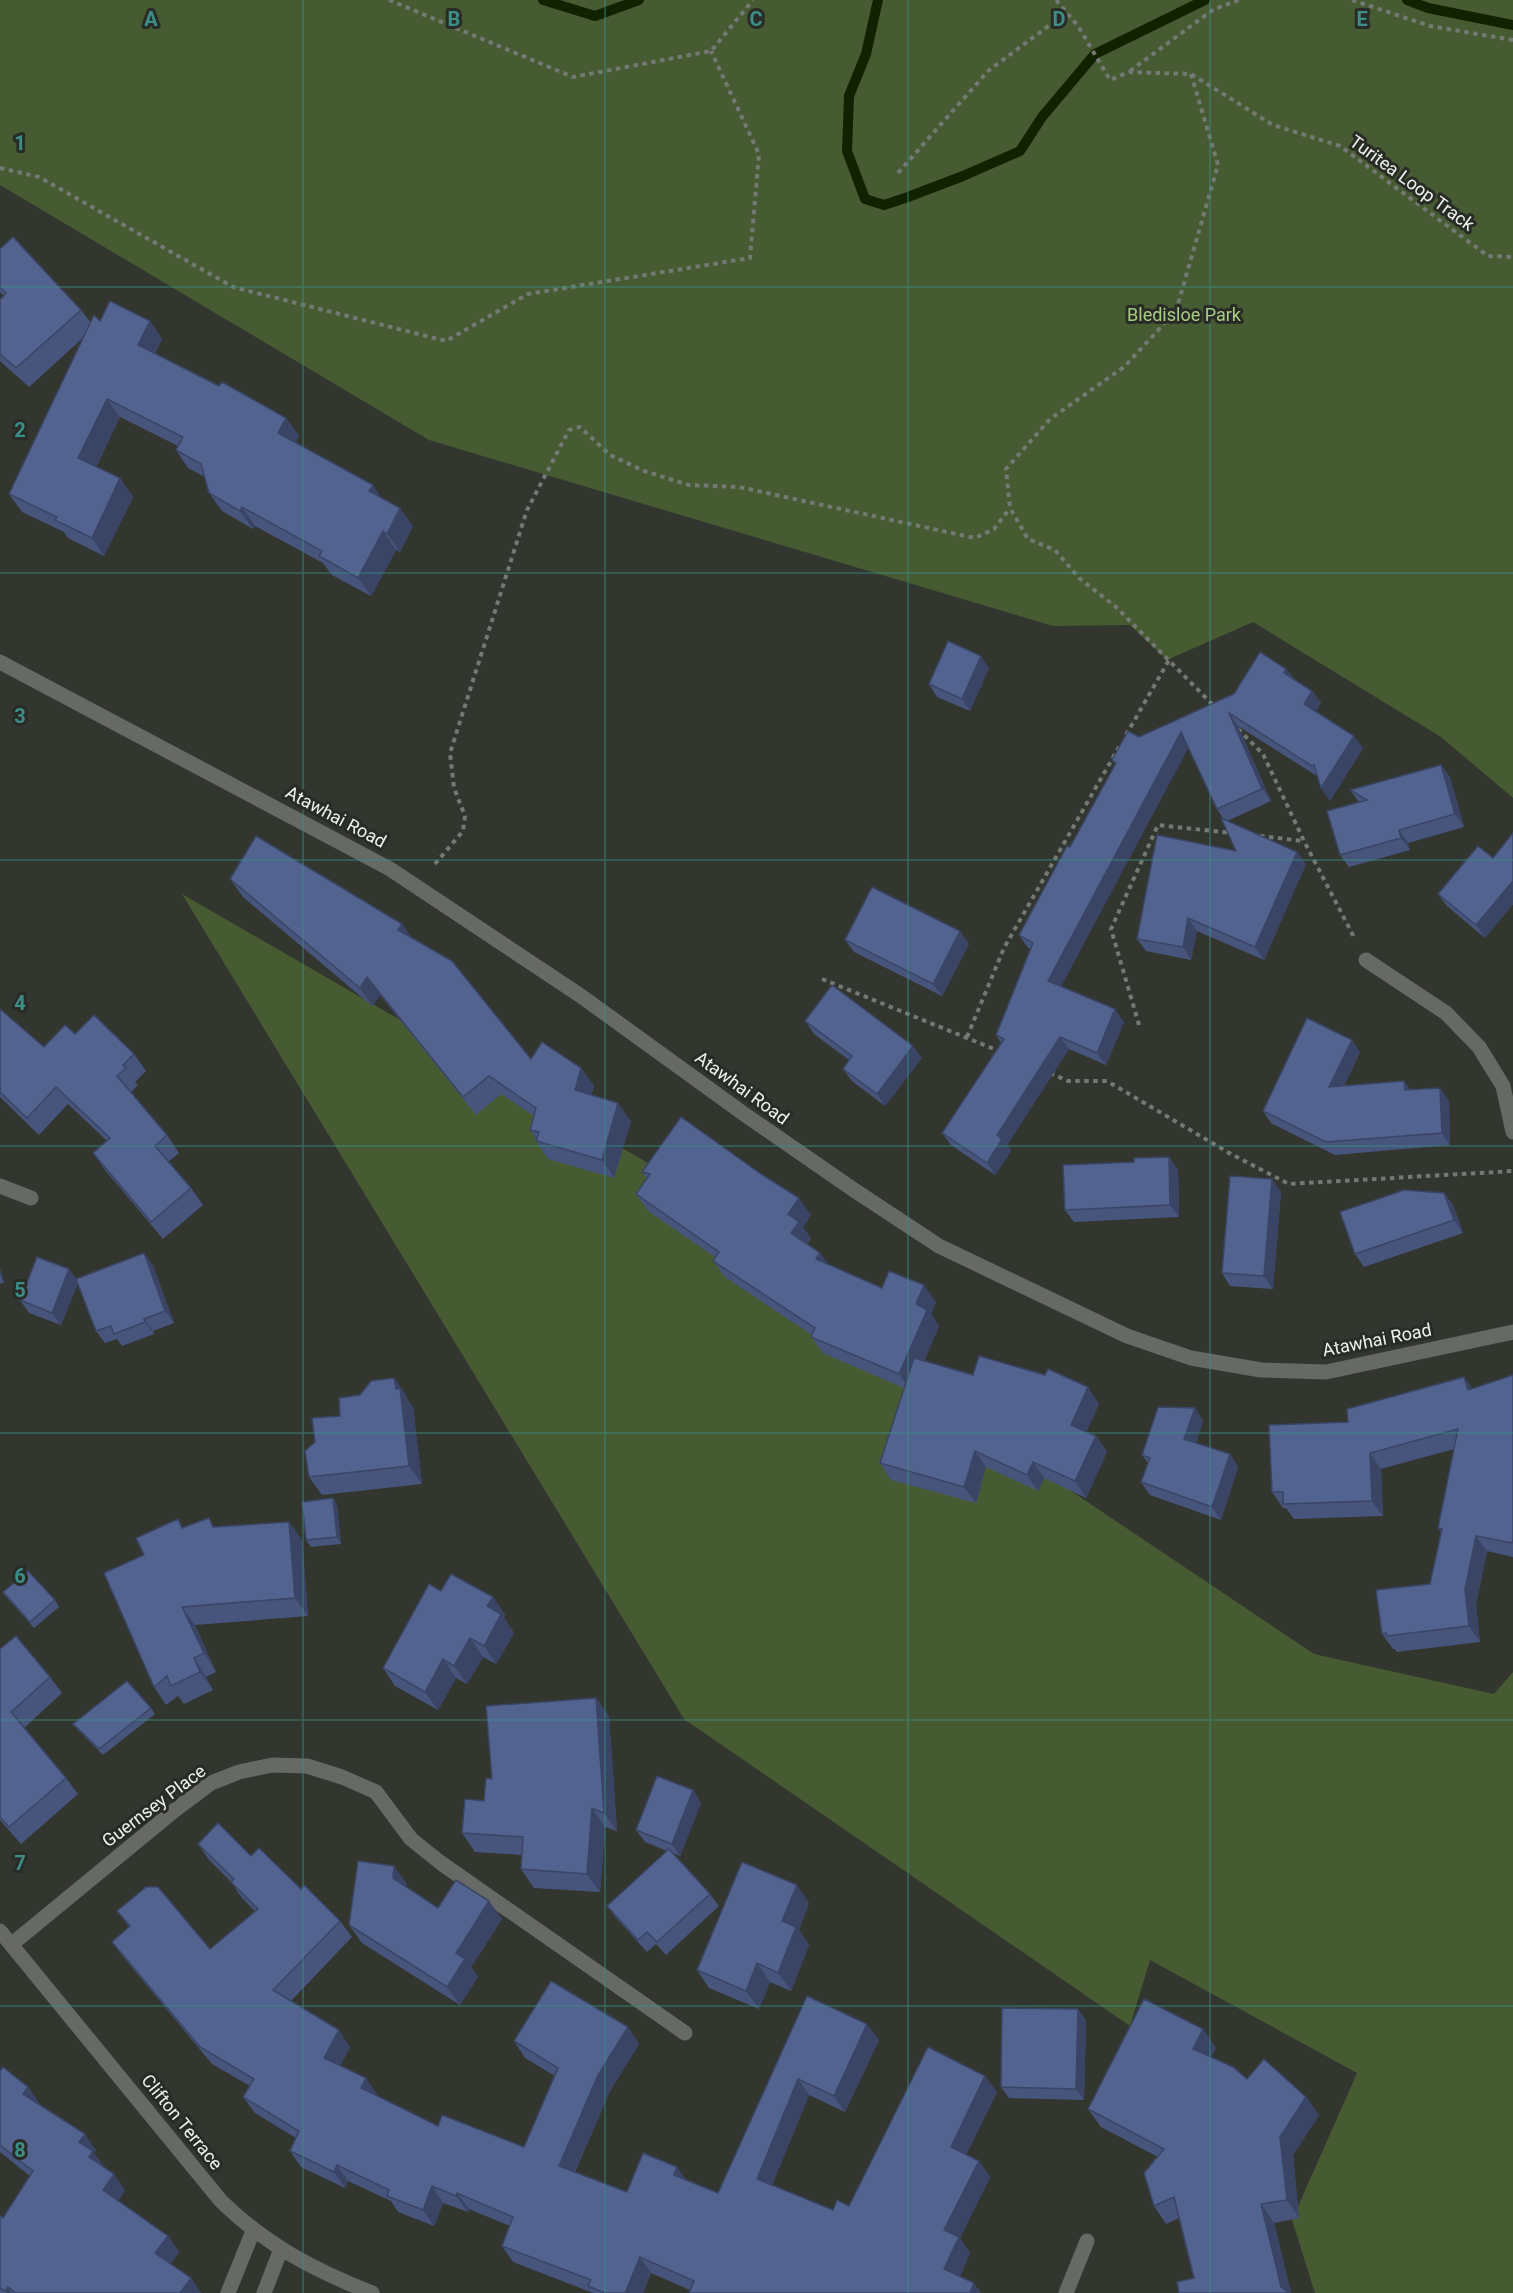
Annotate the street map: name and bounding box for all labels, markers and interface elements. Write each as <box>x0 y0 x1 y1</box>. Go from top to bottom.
text: A <box>144 7 158 31</box>
text: B <box>448 7 460 31</box>
text: C <box>749 7 763 31</box>
text: D <box>1053 7 1066 31</box>
text: E <box>1356 7 1368 31</box>
street label: Turitea Loop Track <box>1346 130 1479 235</box>
text: 1 <box>14 131 26 155</box>
park label: Bledisloe Park <box>1127 304 1242 325</box>
text: 2 <box>14 418 26 442</box>
text: 3 <box>14 704 26 728</box>
street label: Atawhai Road <box>282 781 390 852</box>
text: 4 <box>14 991 26 1015</box>
street label: Atawhai Road <box>691 1047 793 1129</box>
text: 5 <box>14 1278 26 1302</box>
street label: Atawhai Road <box>1321 1319 1433 1360</box>
text: 6 <box>14 1564 26 1588</box>
street label: Guernsey Place <box>98 1760 210 1851</box>
text: 7 <box>14 1851 26 1875</box>
street label: Clifton Terrace <box>137 2070 227 2174</box>
text: 8 <box>14 2138 26 2162</box>

